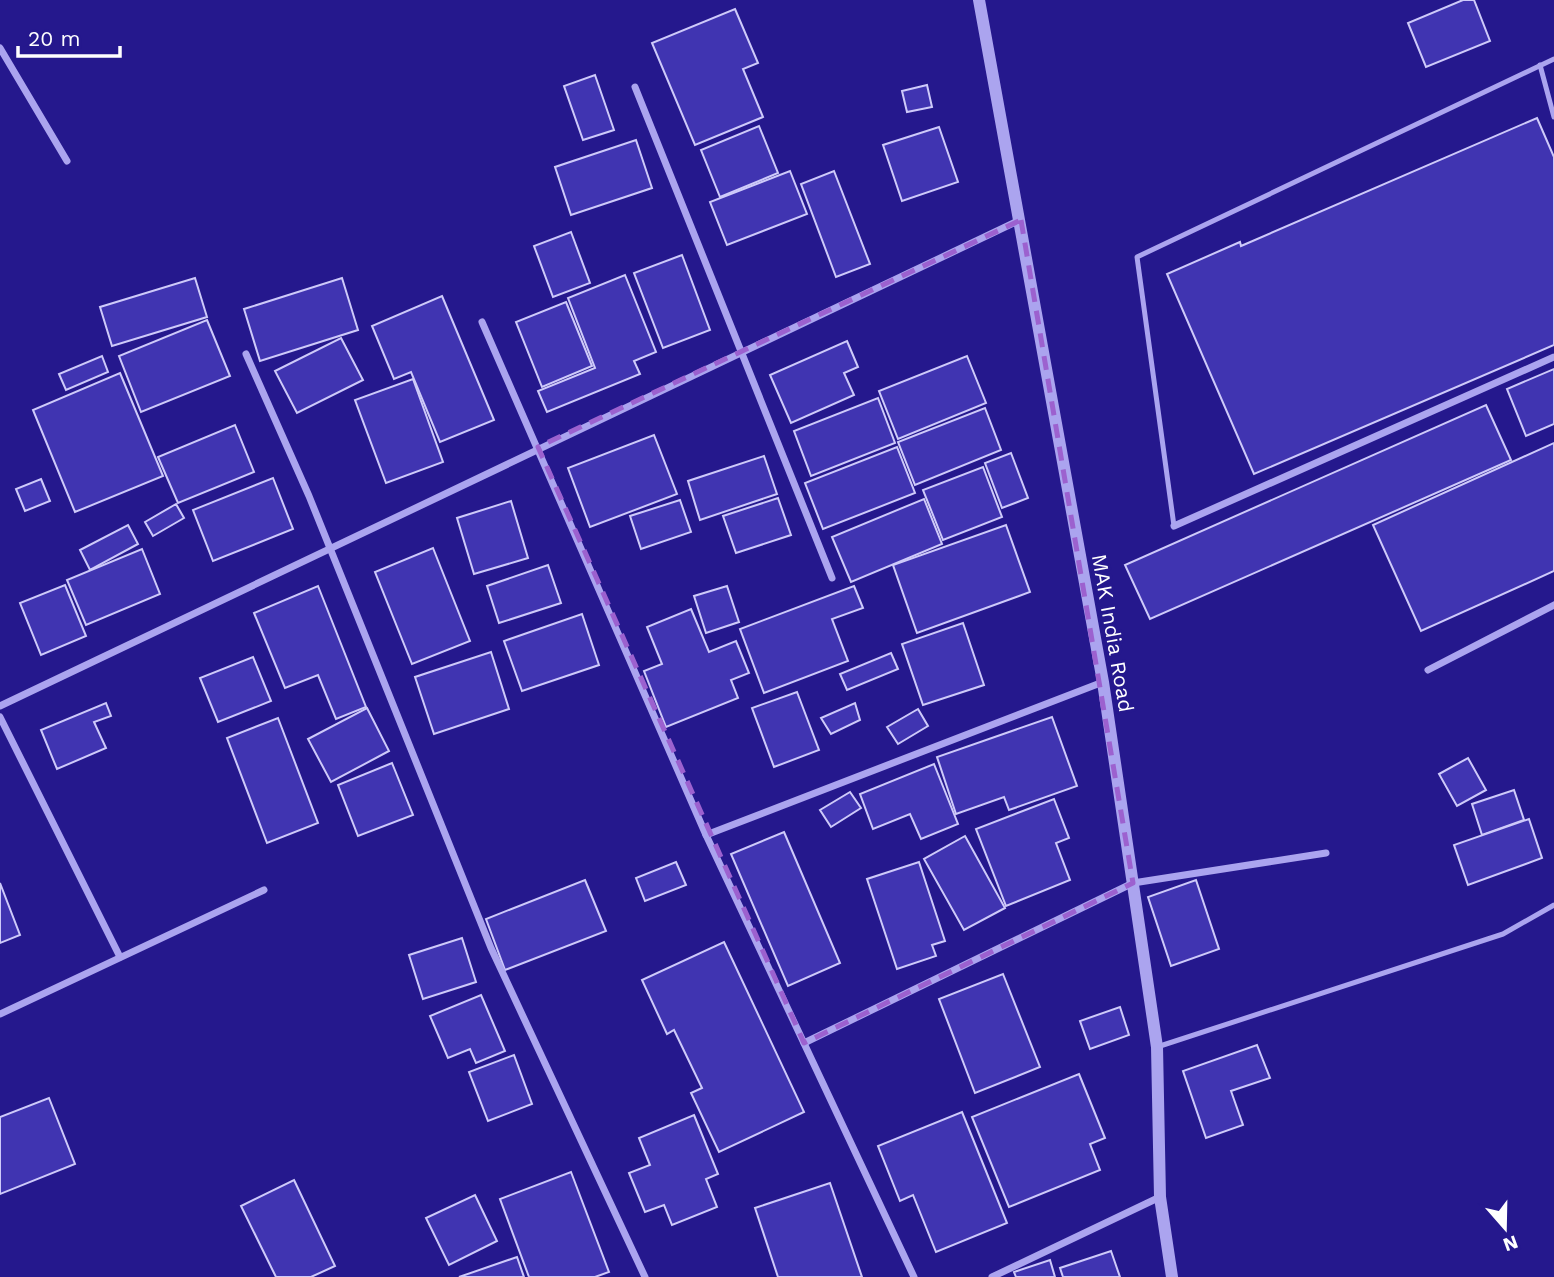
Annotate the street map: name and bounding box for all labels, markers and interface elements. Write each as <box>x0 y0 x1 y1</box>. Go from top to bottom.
scale bar <box>18 14 119 58</box>
text: 20 m <box>28 26 80 51</box>
street label: MAK India Road <box>1087 552 1139 714</box>
north arrow <box>1470 1193 1540 1263</box>
text: N <box>1500 1230 1521 1257</box>

